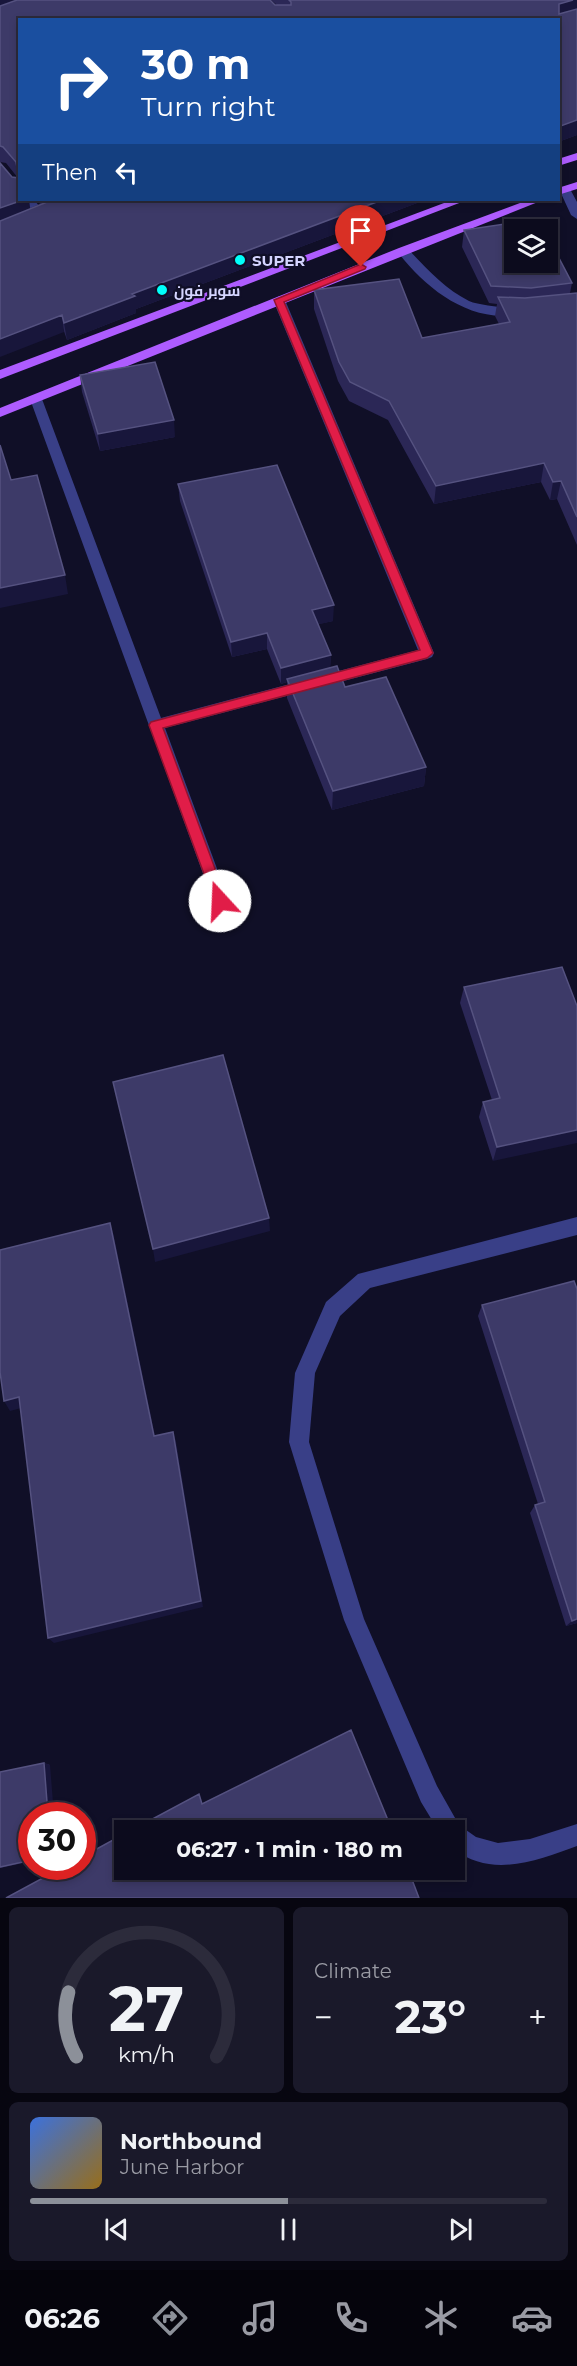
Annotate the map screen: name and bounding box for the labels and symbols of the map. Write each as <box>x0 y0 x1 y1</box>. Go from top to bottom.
pin <box>335 205 386 267</box>
place label: SUPER <box>252 251 305 270</box>
marker: SUPER <box>233 253 247 267</box>
place label: سوبر فون <box>174 281 240 300</box>
marker: سوبر فون <box>155 283 169 297</box>
position arrow <box>188 869 252 933</box>
speed limit sign: 30 <box>18 1802 96 1880</box>

